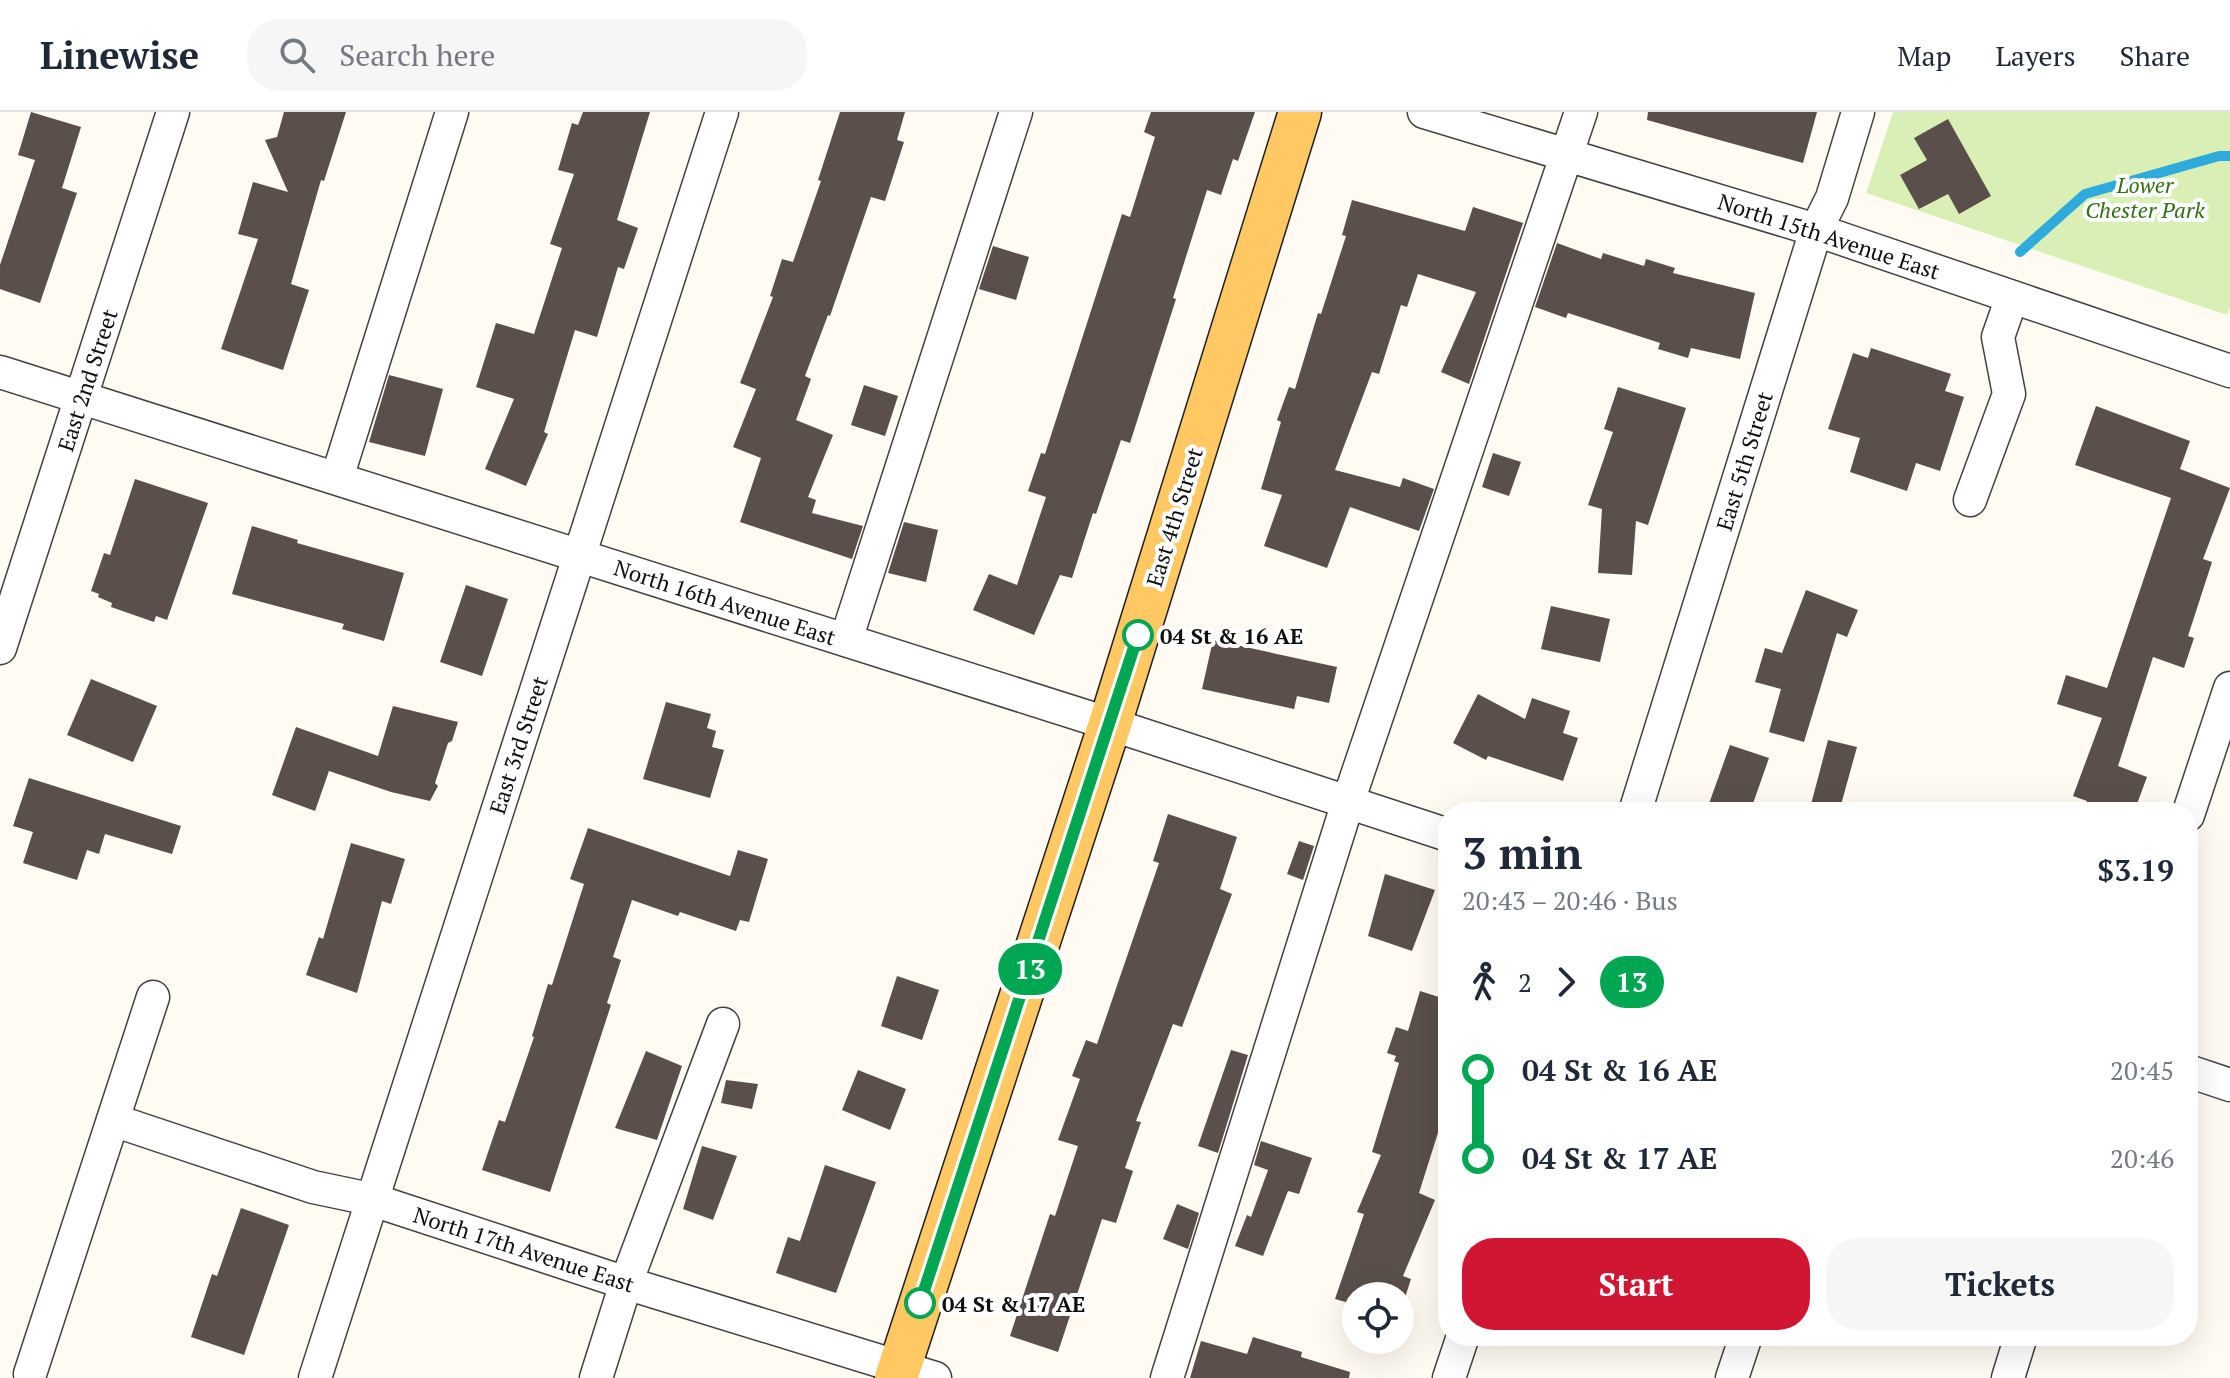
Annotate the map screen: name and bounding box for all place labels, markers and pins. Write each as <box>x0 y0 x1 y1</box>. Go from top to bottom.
marker: 04 St & 16 AE <box>1123 620 1153 650</box>
place label: 04 St & 16 AE <box>1160 621 1303 650</box>
marker: 04 St & 17 AE <box>905 1288 935 1318</box>
place label: 04 St & 17 AE <box>942 1289 1085 1318</box>

